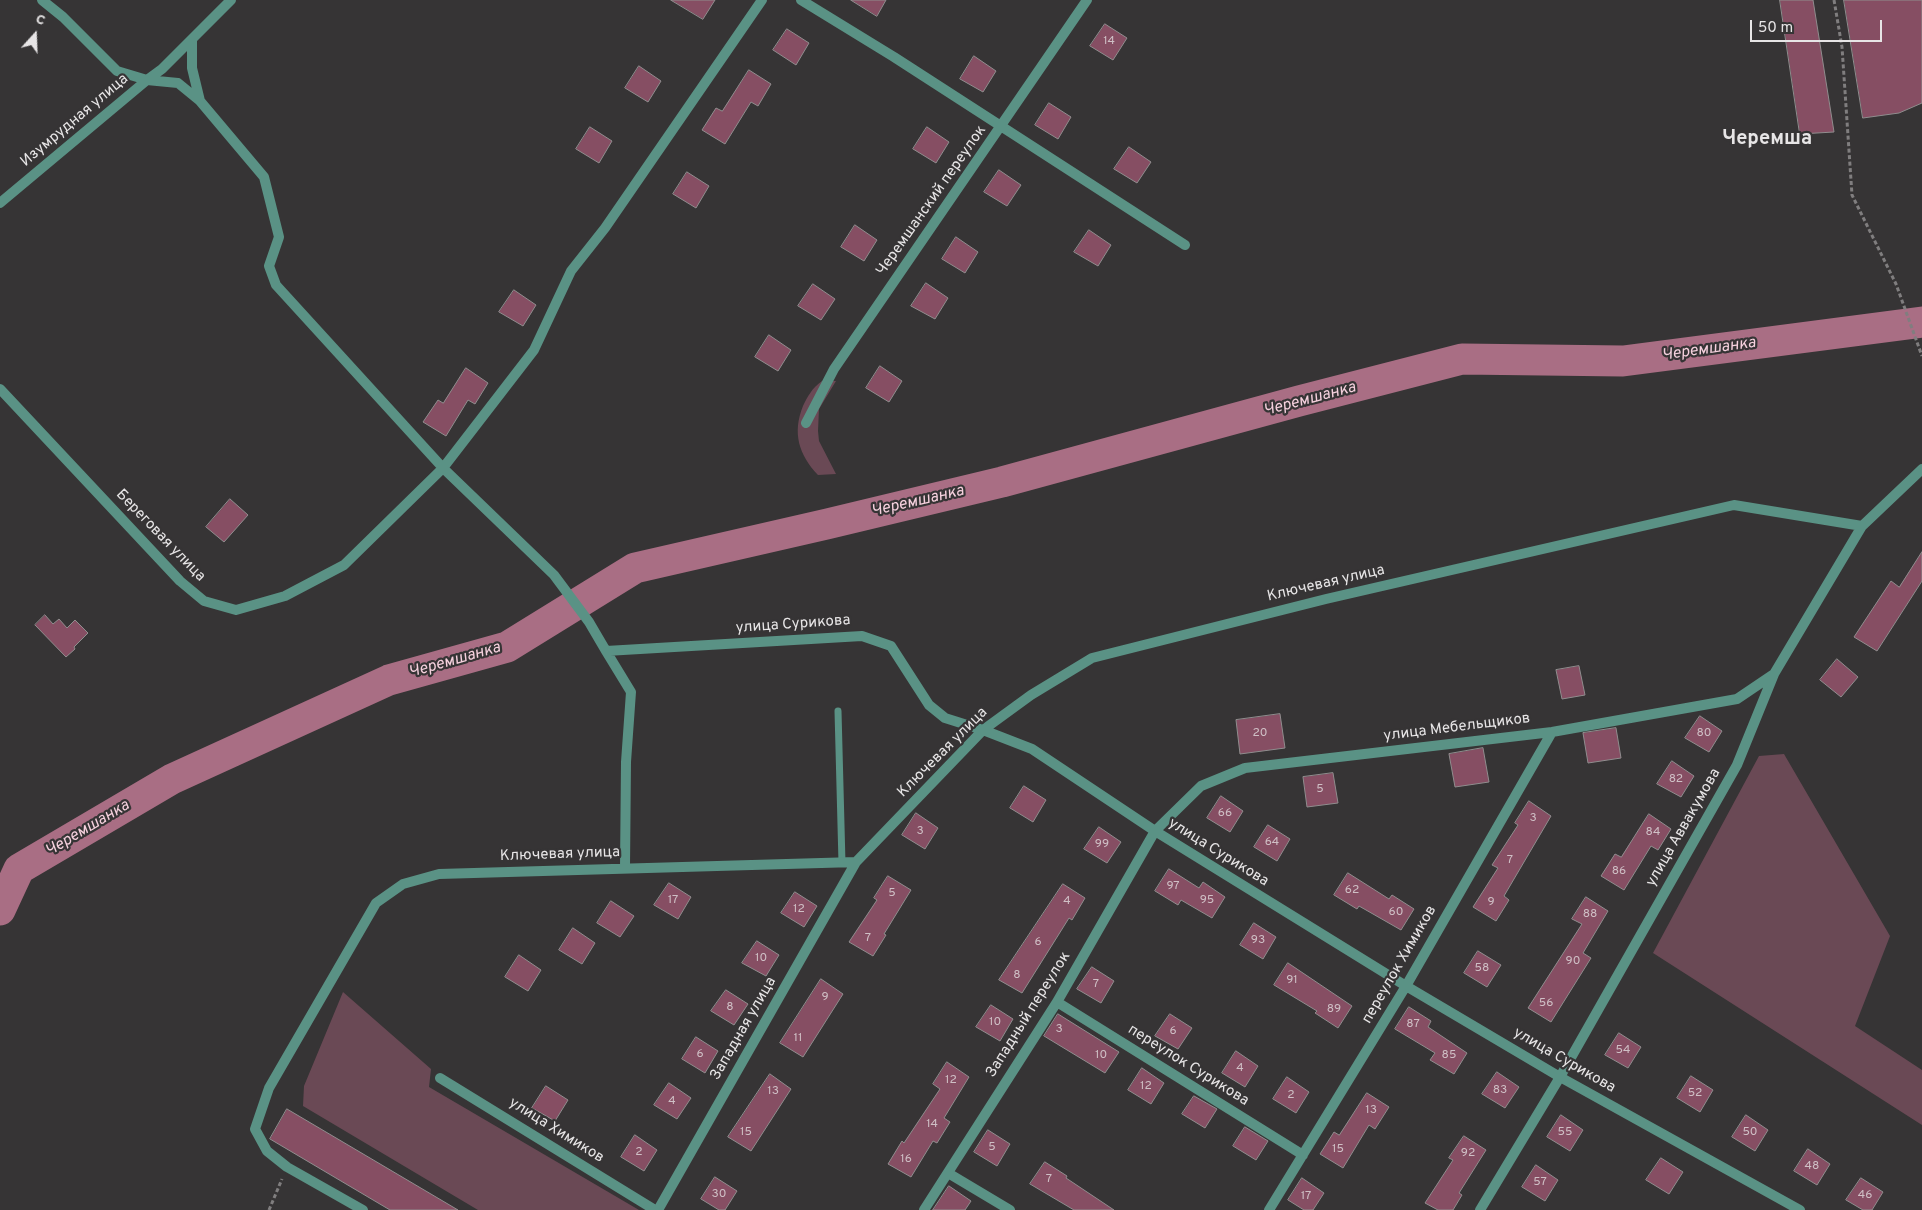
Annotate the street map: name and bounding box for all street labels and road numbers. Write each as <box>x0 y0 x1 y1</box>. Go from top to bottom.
street label: Изумрудная улица <box>18 71 132 171</box>
street label: Черемшанский переулок <box>873 122 991 280</box>
street label: Береговая улица <box>111 486 209 586</box>
street label: Ключевая улица <box>1265 562 1387 606</box>
street label: улица Сурикова <box>735 612 851 638</box>
street label: Ключевая улица <box>894 704 992 802</box>
street label: улица Мебельщиков <box>1383 710 1531 746</box>
street label: улица Аввакумова <box>1643 766 1725 890</box>
street label: улица Сурикова <box>1164 815 1272 891</box>
street label: Ключевая улица <box>500 844 620 866</box>
street label: переулок Химиков <box>1359 903 1441 1027</box>
street label: Западный переулок <box>983 949 1075 1081</box>
street label: Западная улица <box>707 974 781 1084</box>
street label: переулок Сурикова <box>1124 1021 1252 1111</box>
street label: улица Сурикова <box>1510 1024 1618 1098</box>
street label: улица Химиков <box>505 1094 607 1168</box>

